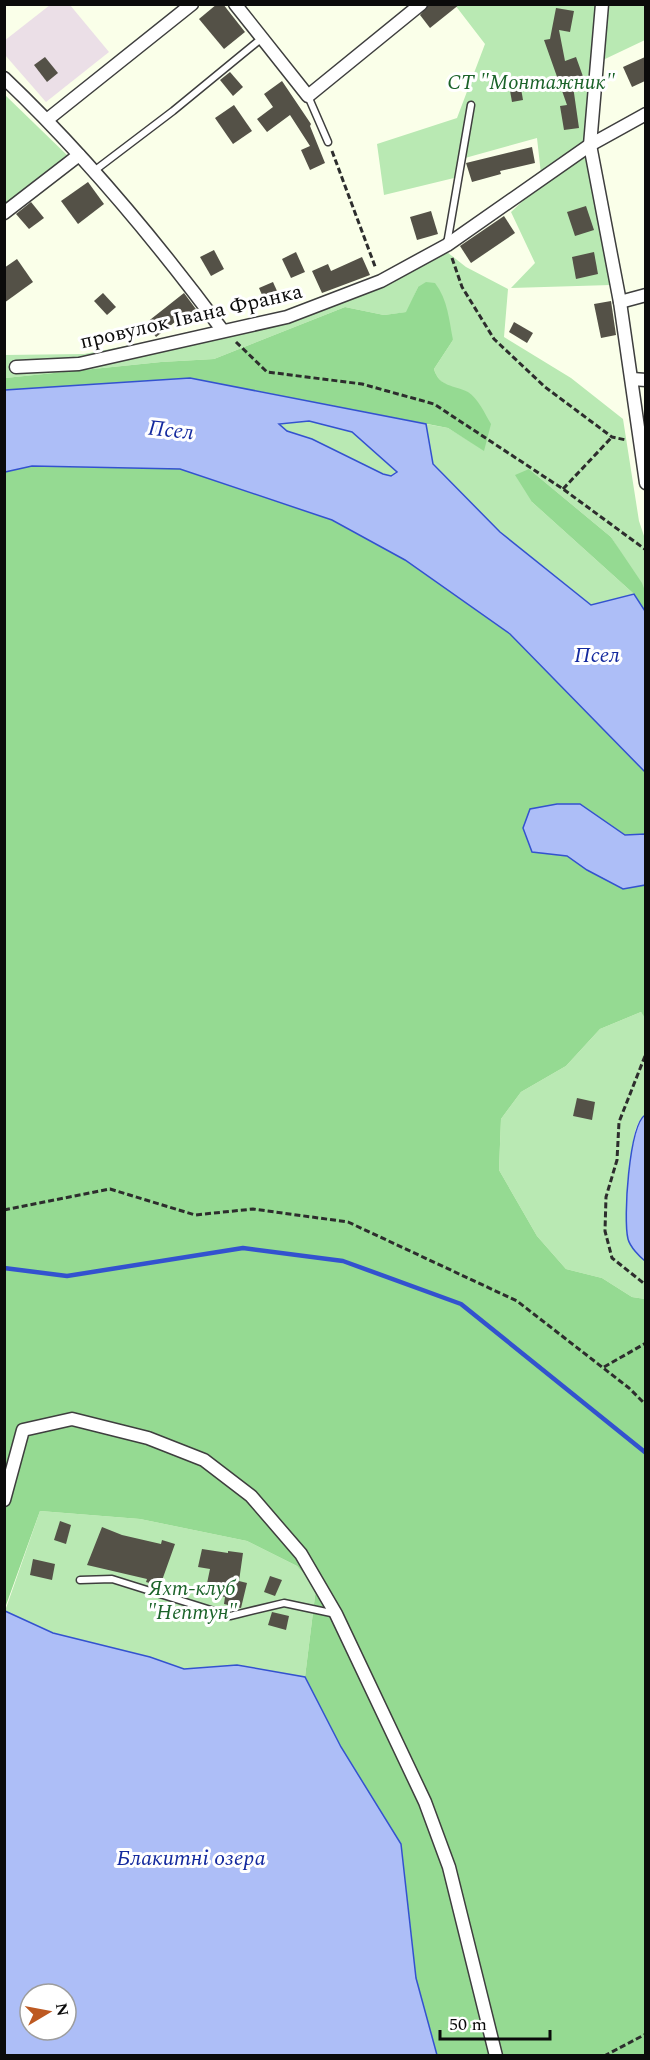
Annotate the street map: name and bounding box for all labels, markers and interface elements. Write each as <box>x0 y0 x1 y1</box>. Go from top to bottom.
park label: СТ "Монтажник" <box>447 67 615 99</box>
street label: провулок Івана Франка <box>77 276 306 358</box>
water label: Псел <box>146 412 196 449</box>
water label: Псел <box>574 639 620 672</box>
park label: Яхт-клуб "Нептун" <box>147 1573 238 1629</box>
water label: Блакитні озера <box>116 1842 266 1875</box>
north arrow <box>18 1982 78 2042</box>
text: N <box>49 2001 75 2018</box>
scale bar <box>440 2003 550 2041</box>
text: 50 m <box>449 2011 487 2038</box>

